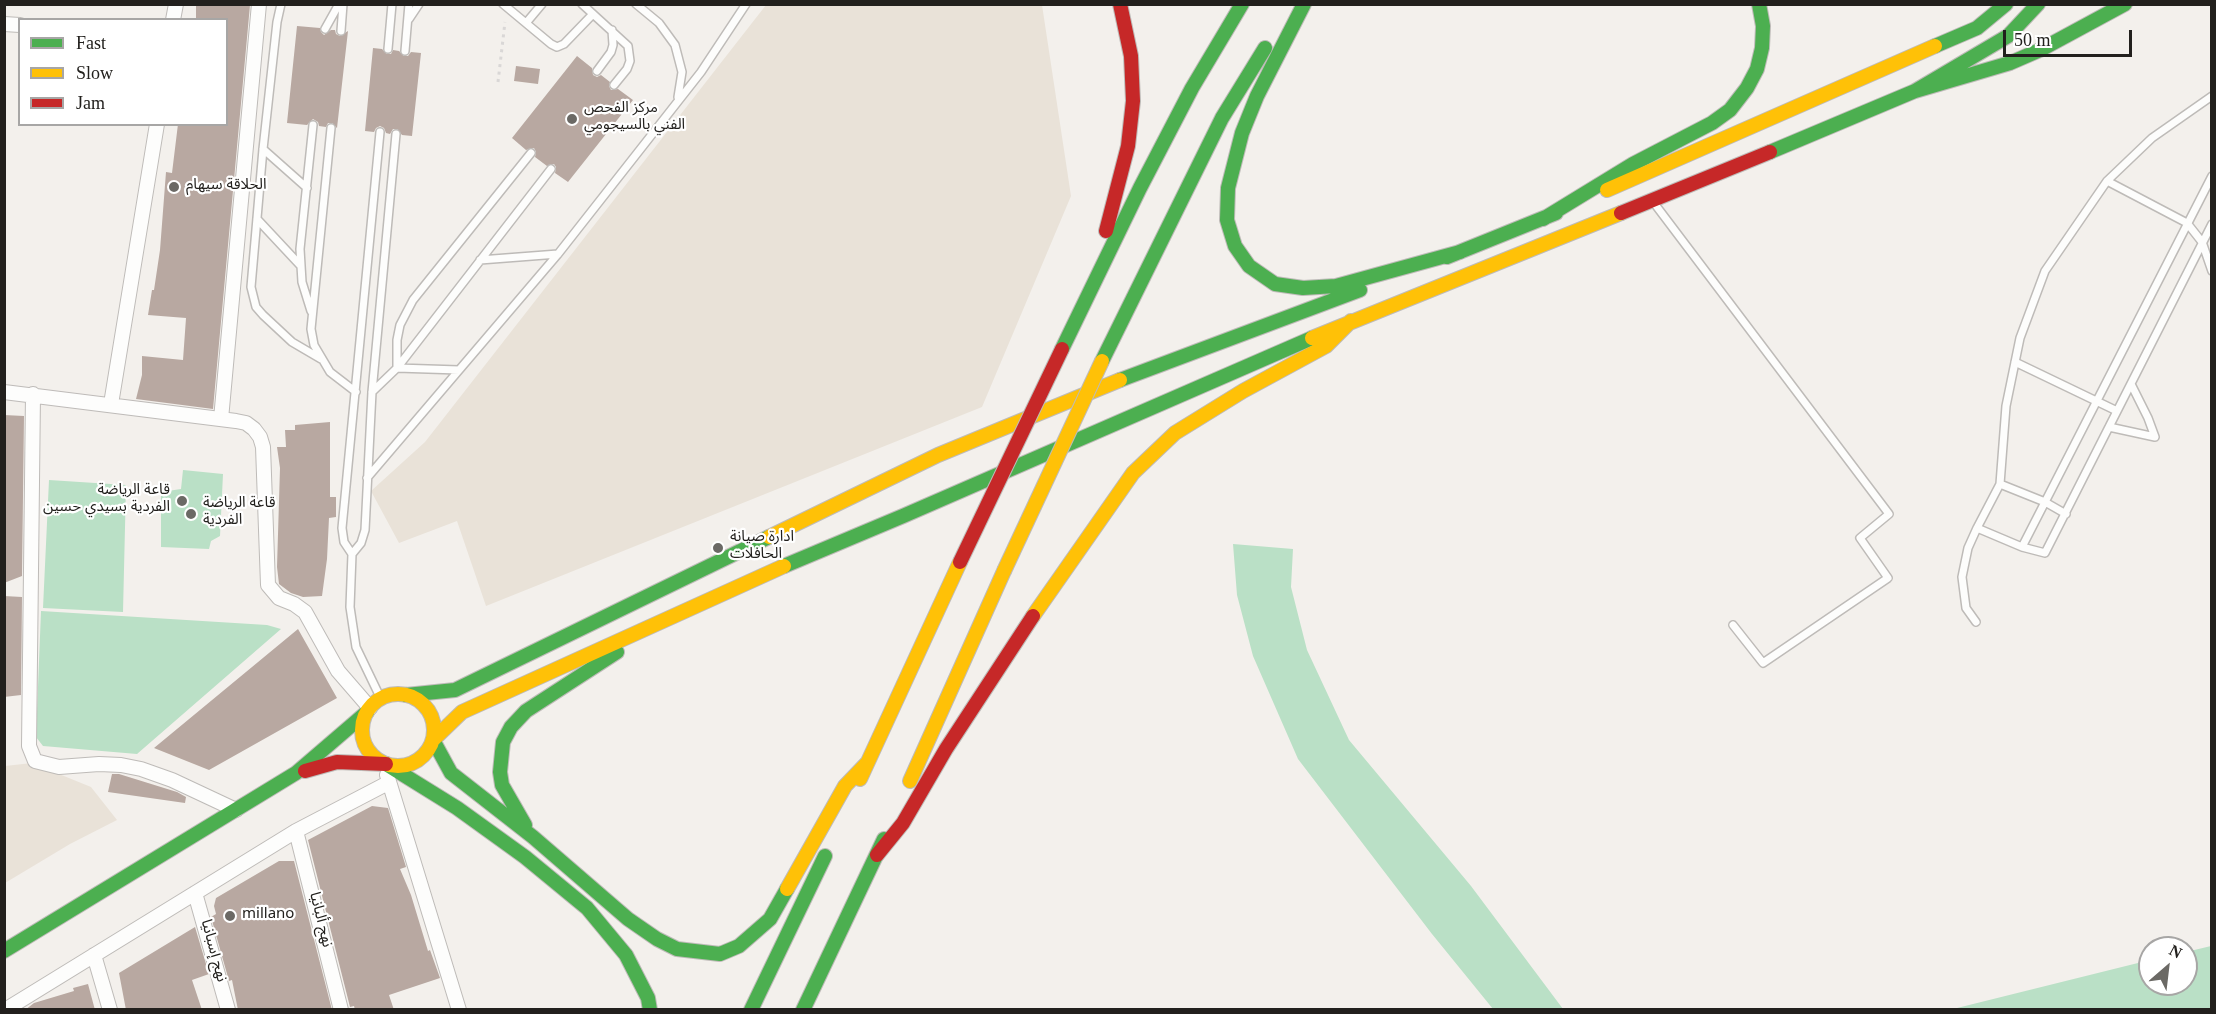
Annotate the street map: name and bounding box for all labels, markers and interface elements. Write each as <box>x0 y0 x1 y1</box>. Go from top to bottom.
legend <box>18 18 228 126</box>
scale bar <box>2006 18 2135 56</box>
text: 50 m <box>2014 30 2051 50</box>
text: Fast <box>76 33 106 53</box>
text: Slow <box>76 63 113 83</box>
text: Jam <box>76 93 105 113</box>
place label: مركز الفحص الفني بالسيجومي <box>584 101 685 136</box>
marker: مركز الفحص الفني بالسيجومي <box>565 112 579 126</box>
place label: الحلاقة سيهام <box>186 178 266 196</box>
marker: الحلاقة سيهام <box>167 180 181 194</box>
place label: قاعة الرياضة الفردية بسيدي حسين <box>43 483 170 518</box>
marker: قاعة الرياضة الفردية بسيدي حسين <box>175 494 189 508</box>
place label: قاعة الرياضة الفردية <box>203 496 275 531</box>
marker: قاعة الرياضة الفردية <box>184 507 198 521</box>
place label: ادارة صيانة الحافلات <box>730 530 794 565</box>
marker: ادارة صيانة الحافلات <box>711 541 725 555</box>
street label: نهج ألبانيا <box>303 891 335 949</box>
place label: millano <box>242 907 294 925</box>
marker: millano <box>223 909 237 923</box>
street label: نهج إسبانيا <box>195 918 229 984</box>
north arrow <box>2138 936 2198 996</box>
text: N <box>2167 941 2185 962</box>

